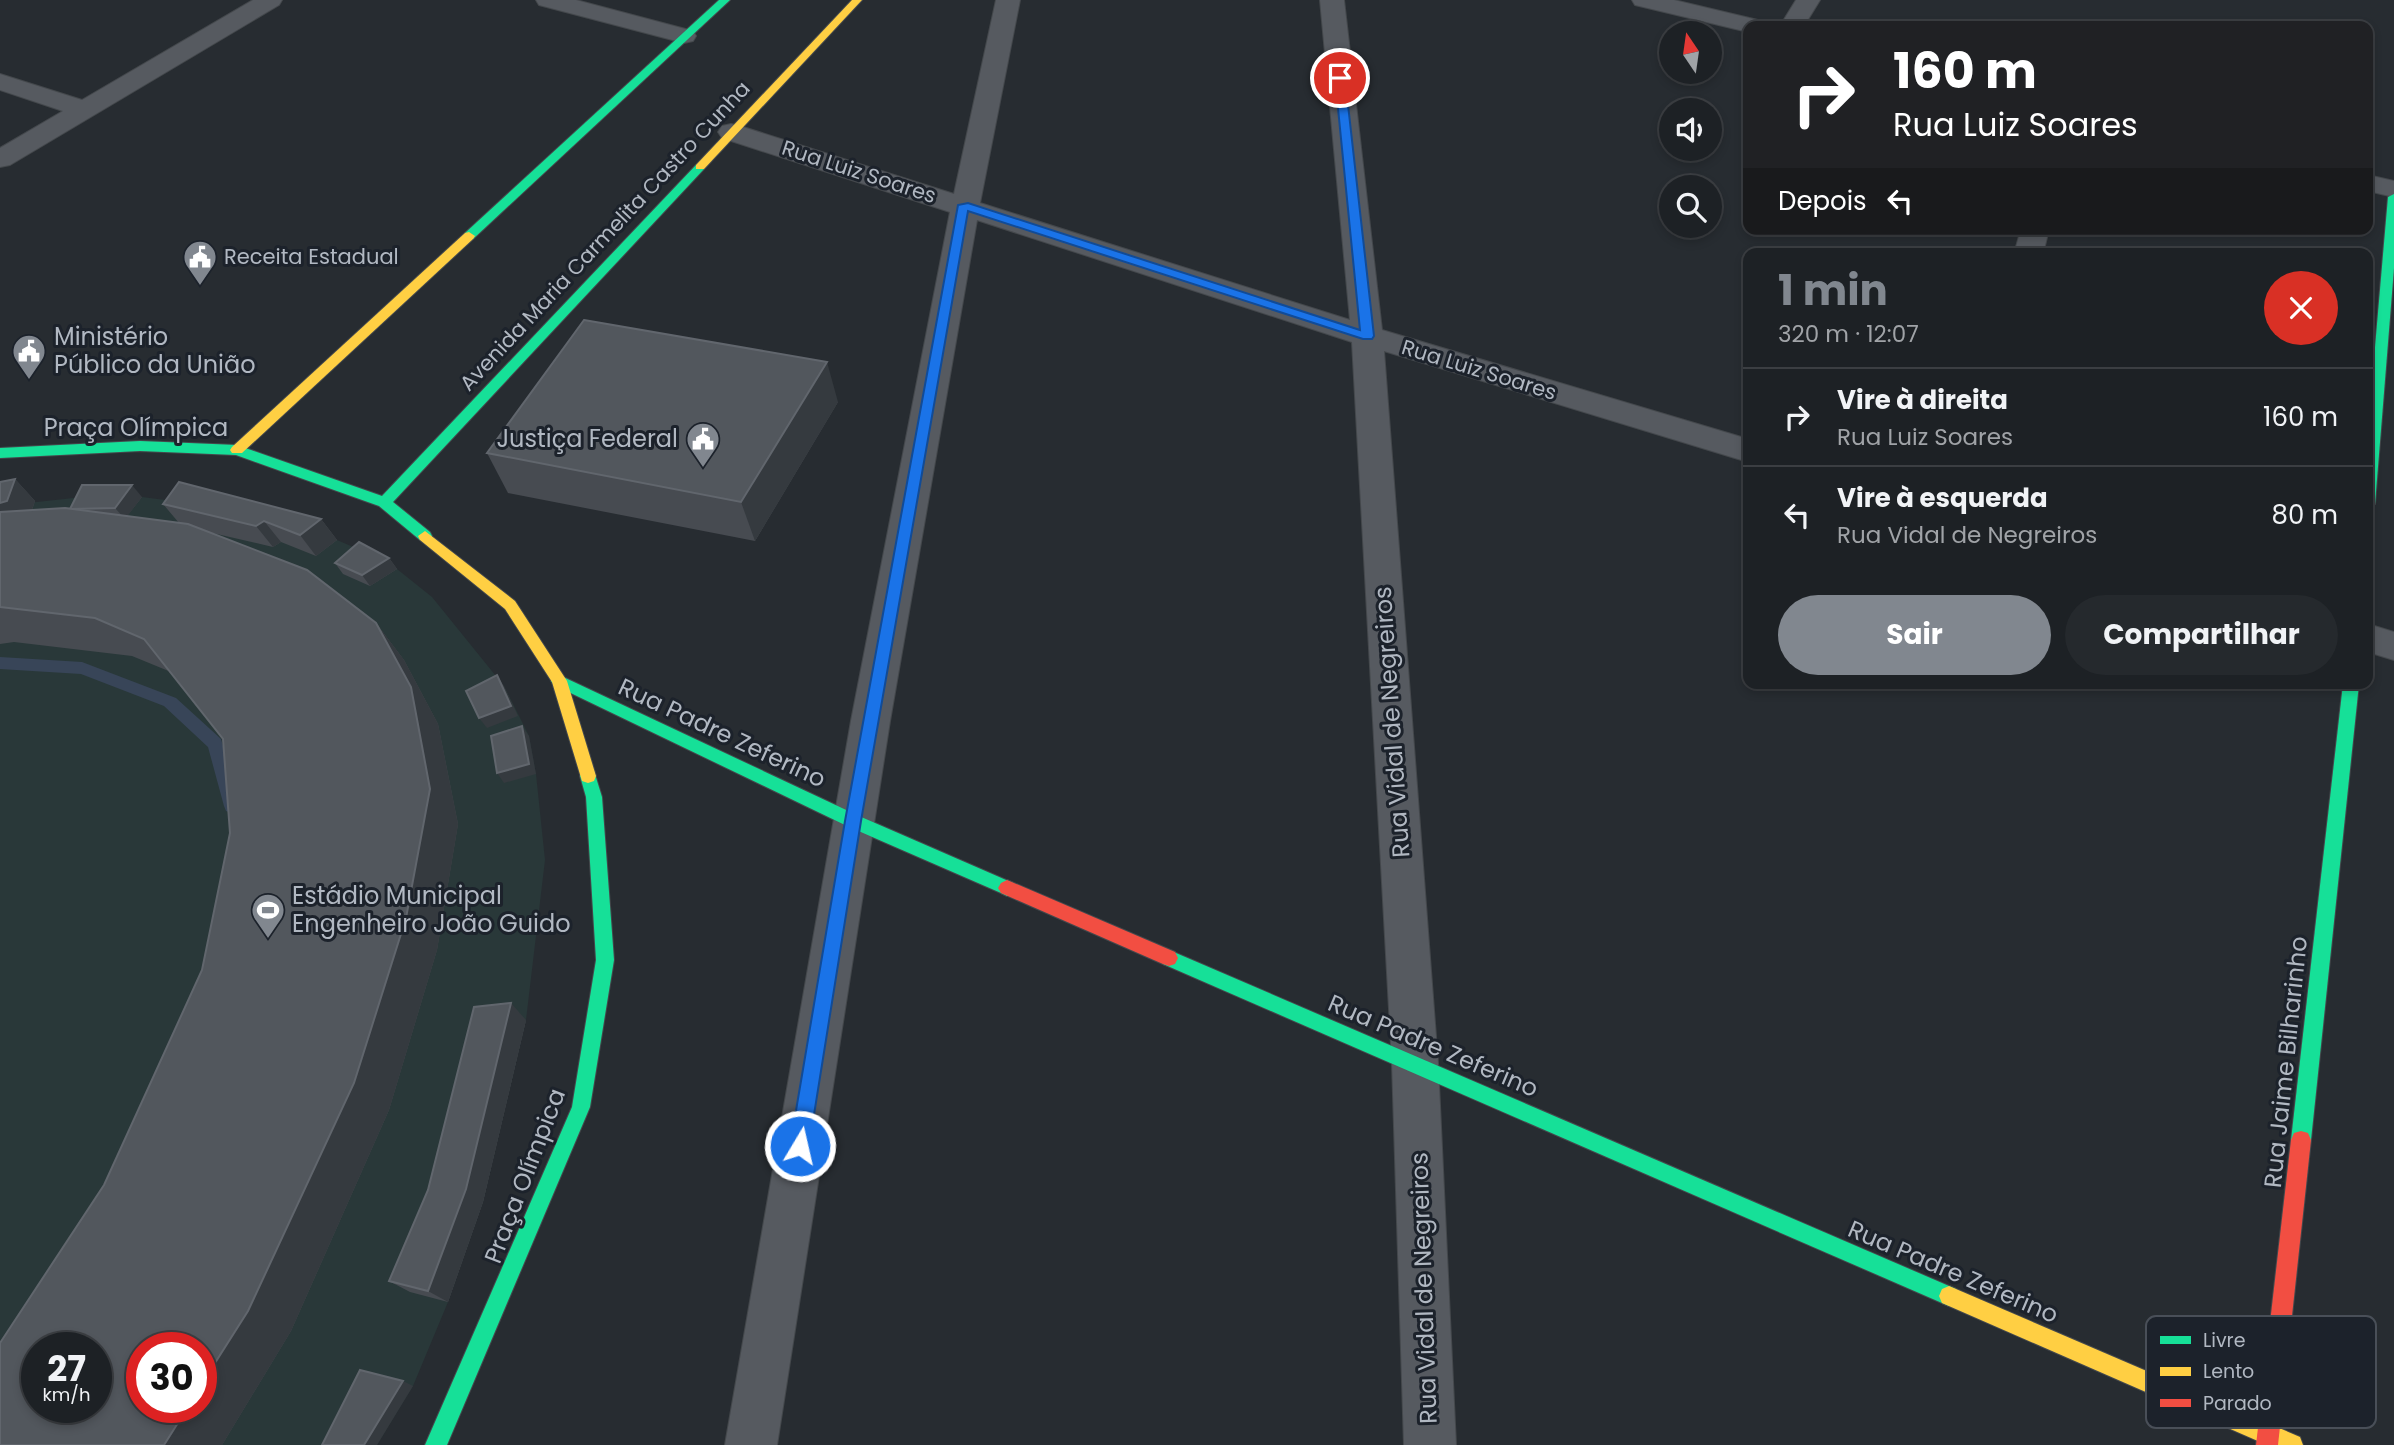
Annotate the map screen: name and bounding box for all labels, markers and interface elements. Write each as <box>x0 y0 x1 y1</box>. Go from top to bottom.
north arrow <box>1659 21 1722 84</box>
map controls <box>1659 21 1722 238</box>
text: 160 m <box>1893 37 2037 105</box>
pin <box>1310 48 1370 108</box>
icon: right <box>1778 49 1869 140</box>
icon: arrive <box>1321 59 1359 97</box>
street label: Avenida Maria Carmelita Castro Cunha <box>453 74 756 397</box>
button: sound <box>1659 98 1722 161</box>
text: Rua Luiz Soares <box>1893 102 2138 147</box>
street label: Rua Luiz Soares <box>778 133 940 210</box>
button: search <box>1659 175 1722 238</box>
icon: left <box>1881 182 1919 220</box>
text: Depois <box>1778 183 1867 219</box>
public building icon: Receita Estadual <box>181 238 219 287</box>
place label: Receita Estadual <box>224 242 399 271</box>
text: 1 min <box>1778 261 1888 320</box>
button: close <box>2264 271 2338 345</box>
text: 320 m · 12:07 <box>1778 318 1919 350</box>
place label: Ministério Público da União <box>54 320 256 381</box>
public building icon: Ministério Público da União <box>10 332 48 381</box>
street label: Rua Luiz Soares <box>1398 332 1560 407</box>
text: Vire à direita <box>1837 382 2008 418</box>
icon: right <box>1778 398 1816 436</box>
text: 160 m <box>2263 399 2338 435</box>
street label: Praça Olímpica <box>44 411 228 444</box>
public building icon: Justiça Federal <box>684 420 722 469</box>
text: Rua Luiz Soares <box>1837 421 2013 453</box>
place label: Justiça Federal <box>496 422 678 455</box>
text: Vire à esquerda <box>1837 480 2048 516</box>
icon: left <box>1778 496 1816 534</box>
text: 80 m <box>2272 497 2338 533</box>
text: Rua Vidal de Negreiros <box>1837 519 2097 551</box>
street label: Rua Vidal de Negreiros <box>1366 585 1417 859</box>
button: Sair <box>1778 595 2051 675</box>
button: Compartilhar <box>2065 595 2338 675</box>
street label: Rua Padre Zeferino <box>613 670 831 795</box>
place label: Estádio Municipal Engenheiro João Guido <box>292 879 571 940</box>
sports icon: Estádio Municipal Engenheiro João Guido <box>249 891 287 940</box>
street label: Rua Jaime Bilharinho <box>2256 935 2315 1189</box>
street label: Rua Padre Zeferino <box>1323 986 1543 1105</box>
street label: Praça Olímpica <box>476 1084 573 1268</box>
position arrow <box>763 1109 837 1183</box>
street label: Rua Vidal de Negreiros <box>1402 1152 1445 1424</box>
street label: Rua Padre Zeferino <box>1843 1212 2063 1331</box>
legend <box>2146 1316 2376 1428</box>
text: Livre <box>2203 1327 2245 1354</box>
speed limit sign: 30 <box>126 1332 217 1423</box>
text: 27 <box>47 1344 86 1393</box>
text: Lento <box>2203 1358 2254 1385</box>
text: km/h <box>43 1382 90 1407</box>
text: Parado <box>2203 1390 2272 1417</box>

